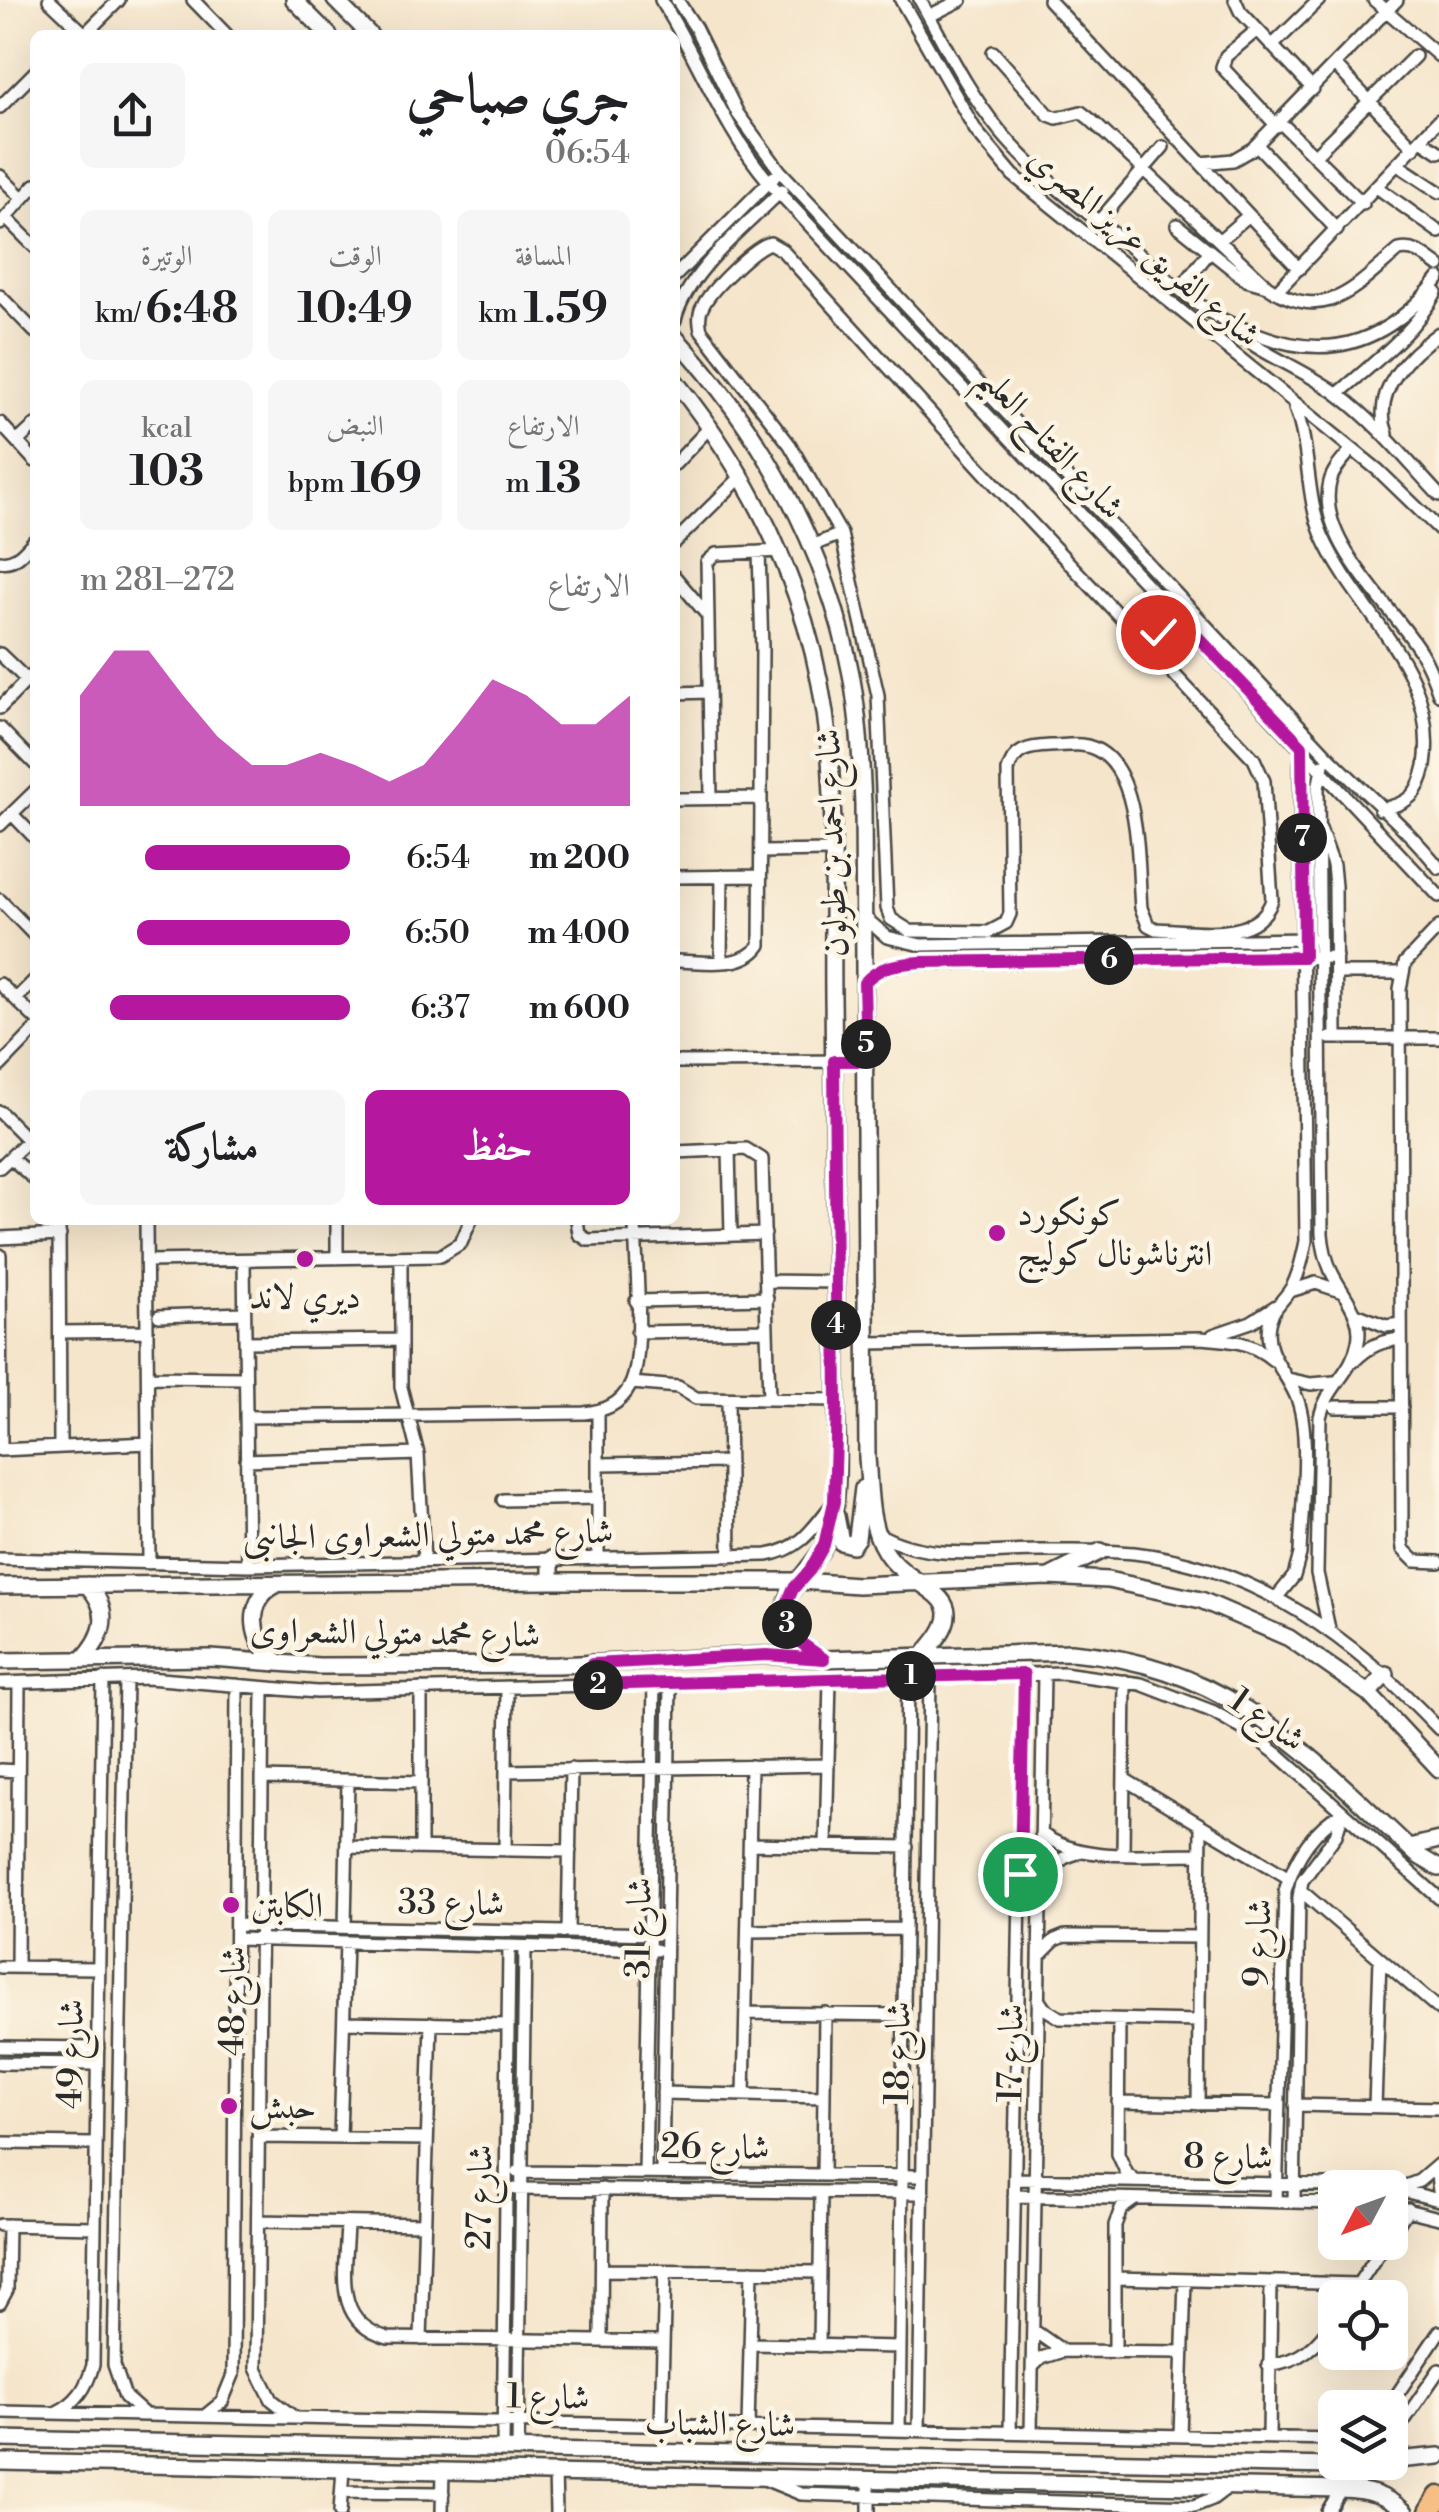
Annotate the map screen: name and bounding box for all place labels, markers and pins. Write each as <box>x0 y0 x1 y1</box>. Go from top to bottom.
pin <box>1116 590 1201 675</box>
pin: 7 <box>1277 813 1327 863</box>
pin: 6 <box>1084 935 1134 985</box>
pin: 5 <box>841 1019 891 1069</box>
place label: كونكورد انترناشونال كوليج <box>1017 1193 1212 1284</box>
marker: كونكورد انترناشونال كوليج <box>986 1222 1008 1244</box>
marker: ديري لاند <box>294 1248 316 1270</box>
place label: ديري لاند <box>249 1276 361 1324</box>
pin: 4 <box>811 1300 861 1350</box>
pin: 3 <box>762 1599 812 1649</box>
pin: 1 <box>886 1651 936 1701</box>
pin: 2 <box>573 1660 623 1710</box>
pin <box>978 1832 1063 1917</box>
place label: الكابتن <box>251 1885 323 1928</box>
marker: الكابتن <box>220 1894 242 1916</box>
place label: حبش <box>249 2086 317 2130</box>
marker: حبش <box>218 2095 240 2117</box>

